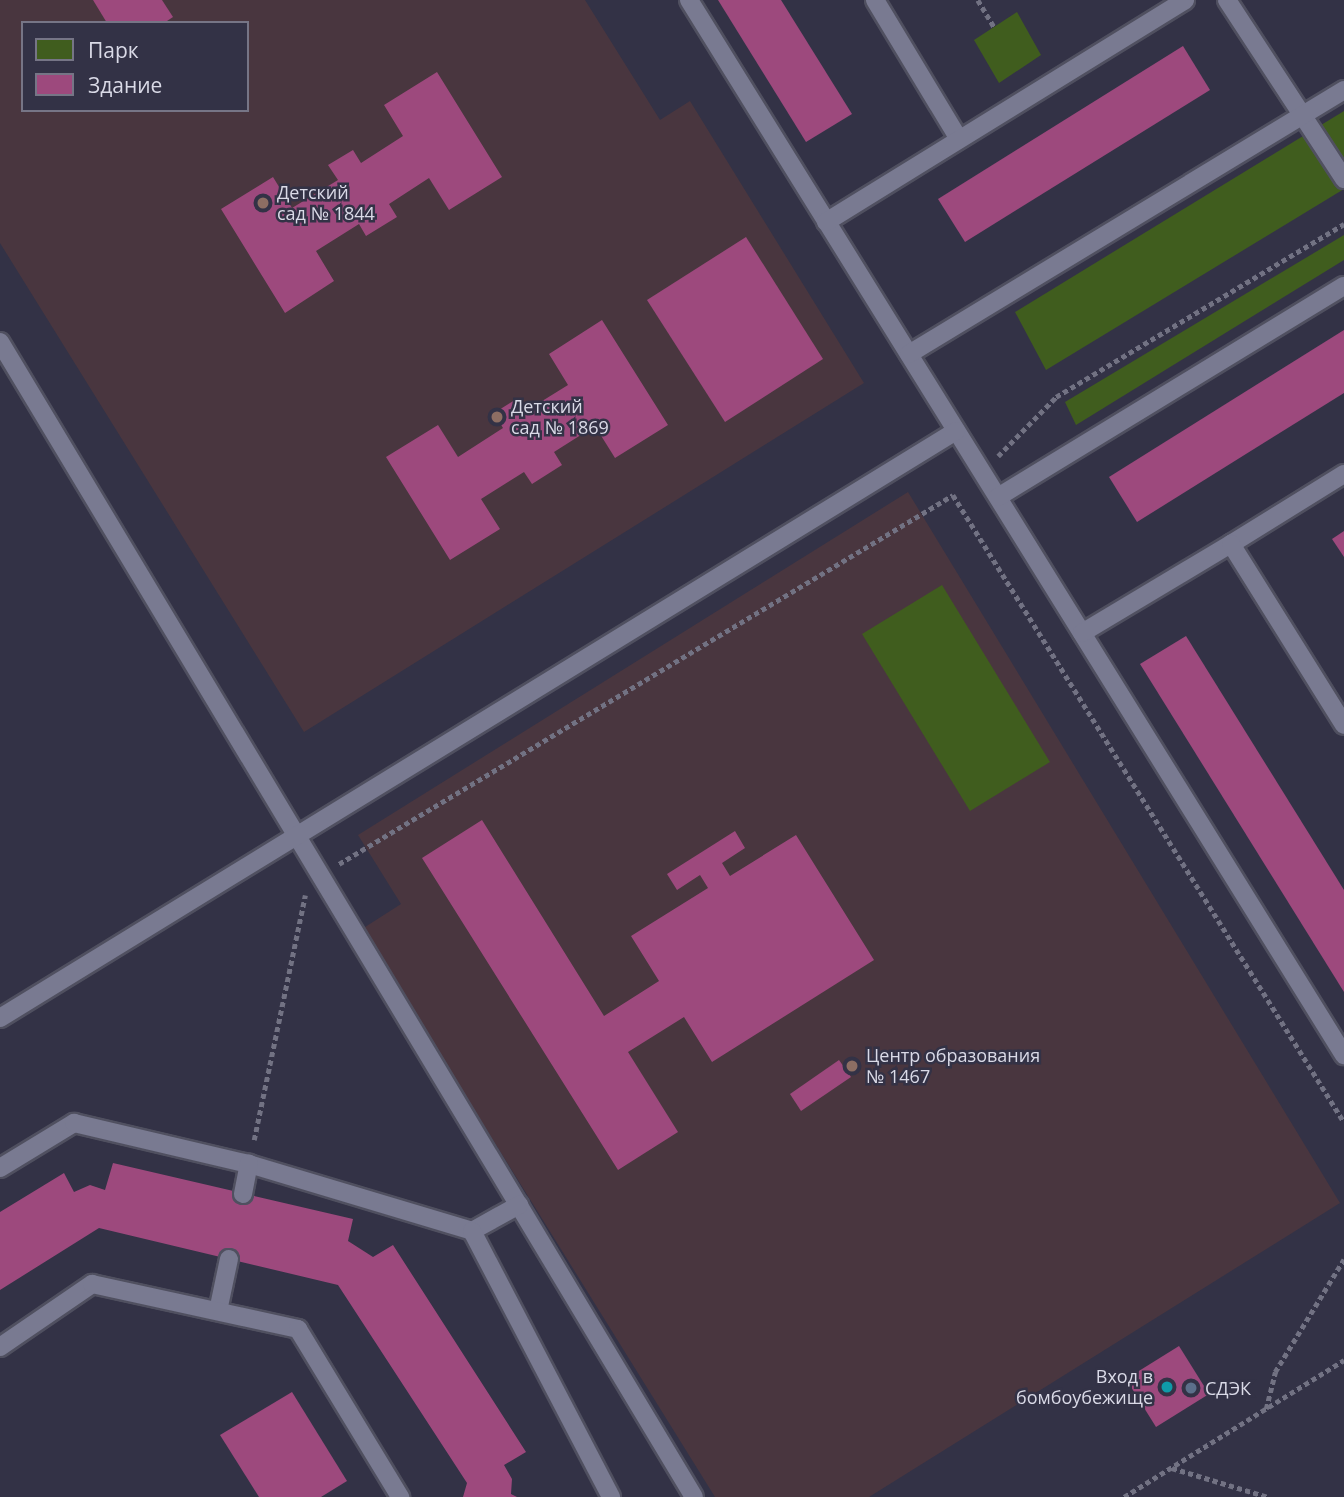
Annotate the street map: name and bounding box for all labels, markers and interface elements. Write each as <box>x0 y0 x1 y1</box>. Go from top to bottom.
legend <box>21 21 248 112</box>
text: Парк <box>88 36 139 64</box>
text: Здание <box>88 71 162 99</box>
place label: Детский сад № 1844 <box>277 182 375 224</box>
marker: Детский сад № 1844 <box>255 195 271 211</box>
place label: Детский сад № 1869 <box>511 396 609 438</box>
marker: Детский сад № 1869 <box>489 409 505 425</box>
place label: Центр образования № 1467 <box>866 1045 1040 1088</box>
marker: Центр образования № 1467 <box>844 1058 860 1074</box>
place label: Вход в бомбоубежище <box>1016 1366 1153 1408</box>
place label: СДЭК <box>1205 1377 1251 1399</box>
marker: Вход в бомбоубежище <box>1159 1379 1175 1395</box>
marker: СДЭК <box>1183 1380 1199 1396</box>

